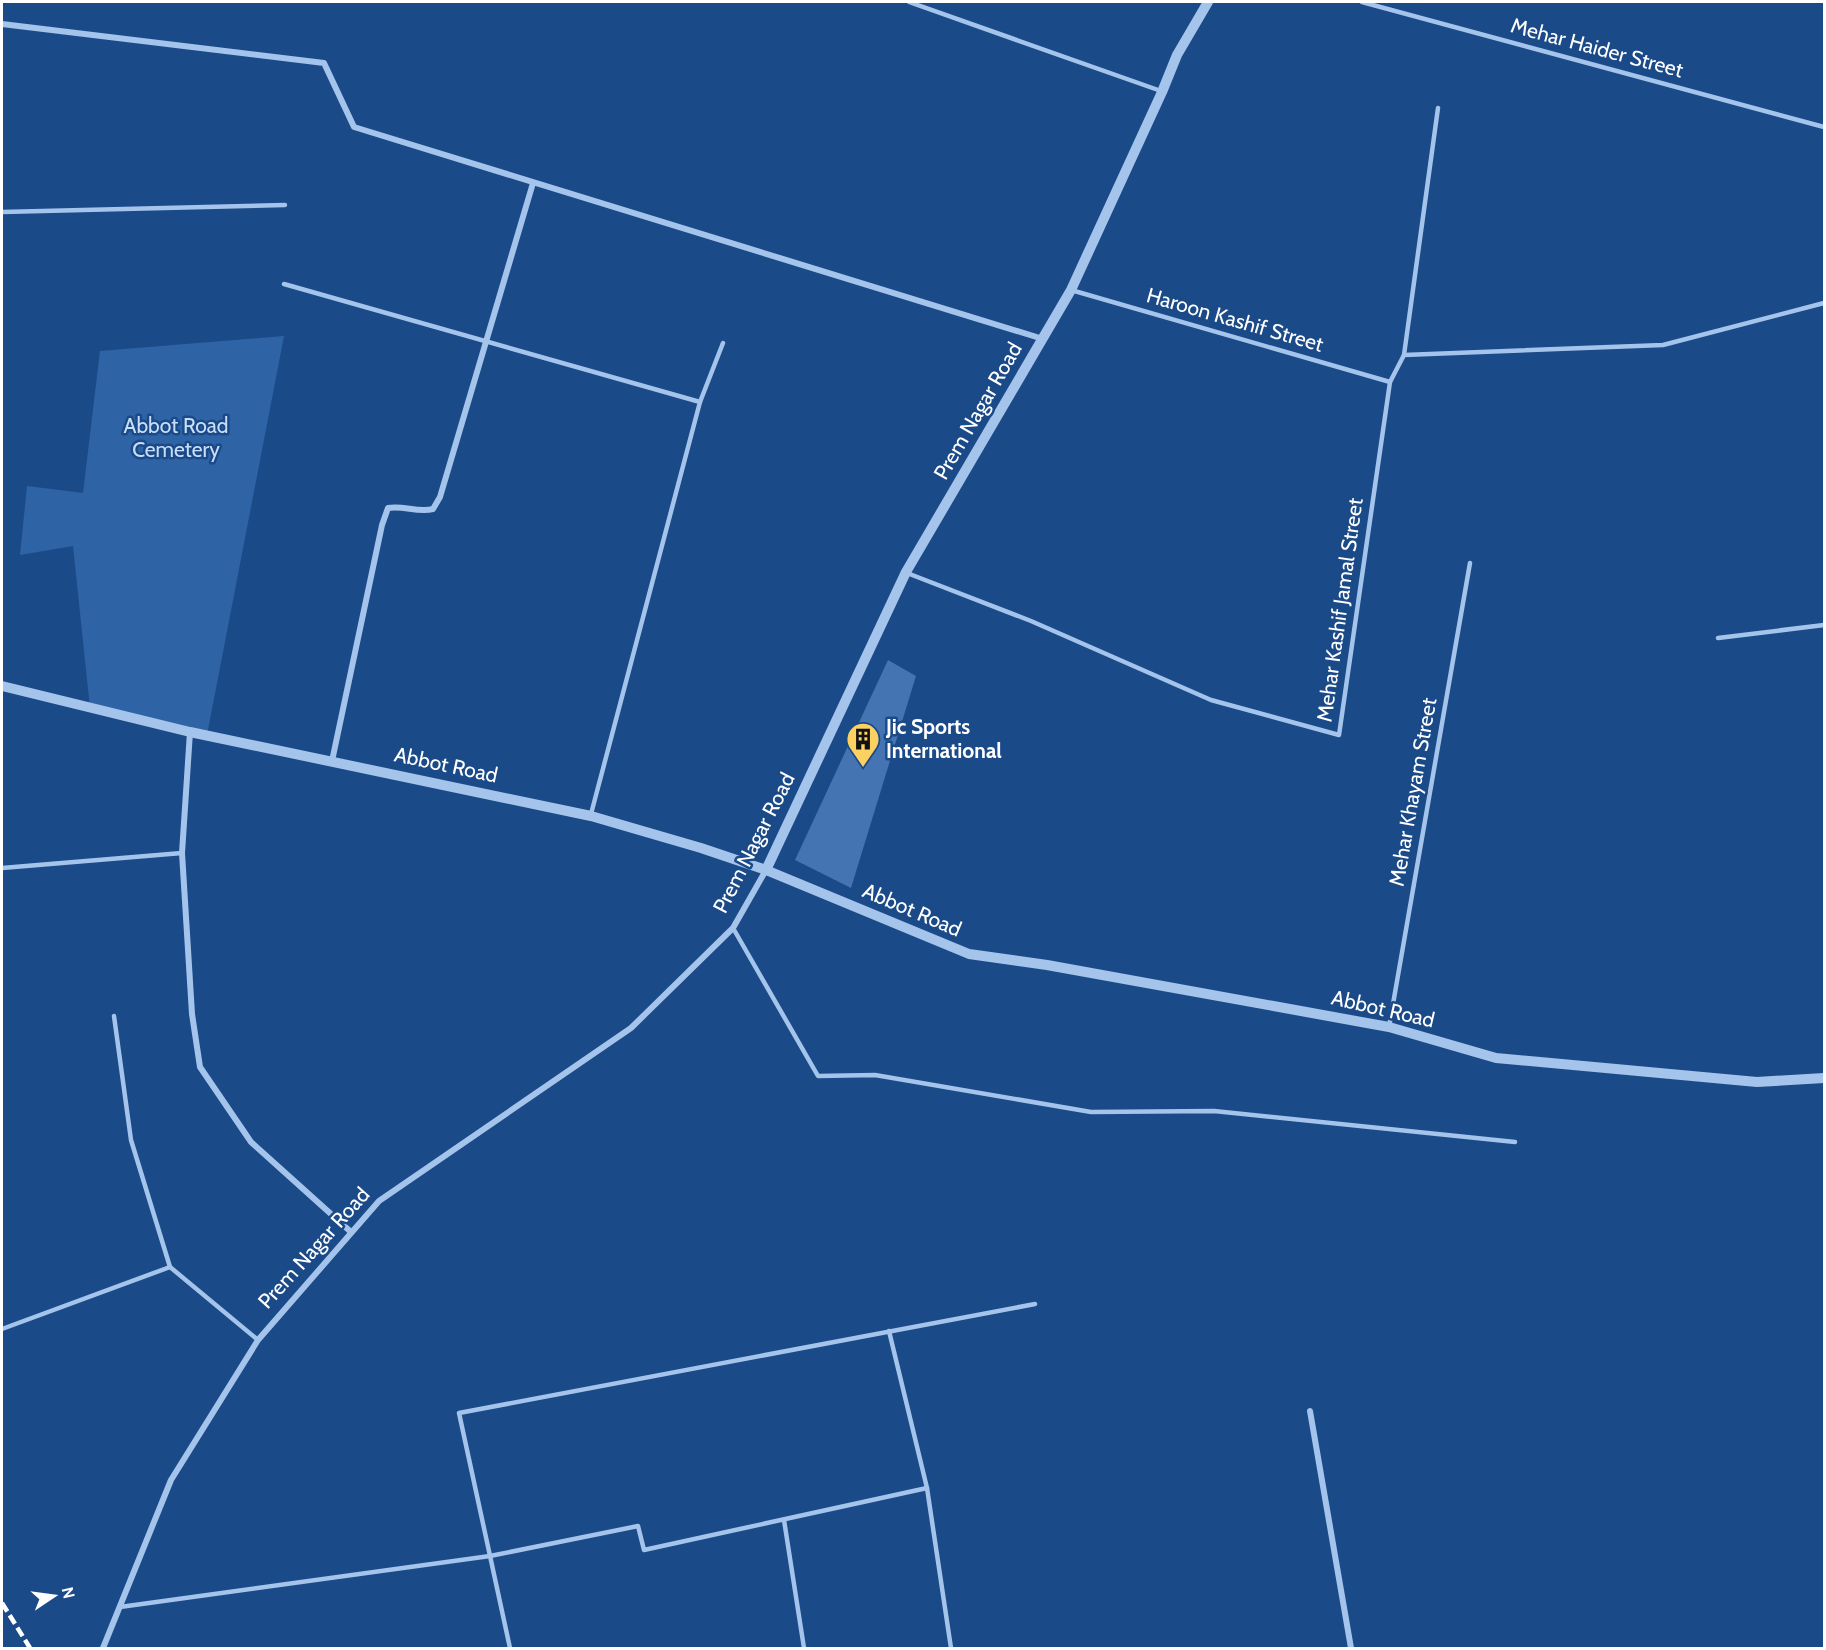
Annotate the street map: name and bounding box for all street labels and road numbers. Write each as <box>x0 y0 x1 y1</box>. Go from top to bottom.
street label: Mehar Haider Street <box>1508 13 1686 83</box>
street label: Haroon Kashif Street <box>1144 282 1326 357</box>
street label: Prem Nagar Road <box>928 338 1027 484</box>
street label: Mehar Kashif Jamal Street <box>1311 496 1368 724</box>
street label: Mehar Khayam Street <box>1384 696 1441 888</box>
street label: Abbot Road <box>392 741 500 788</box>
street label: Prem Nagar Road <box>707 768 800 917</box>
street label: Abbot Road <box>859 878 965 942</box>
street label: Abbot Road <box>1329 985 1437 1033</box>
street label: Prem Nagar Road <box>253 1182 375 1313</box>

